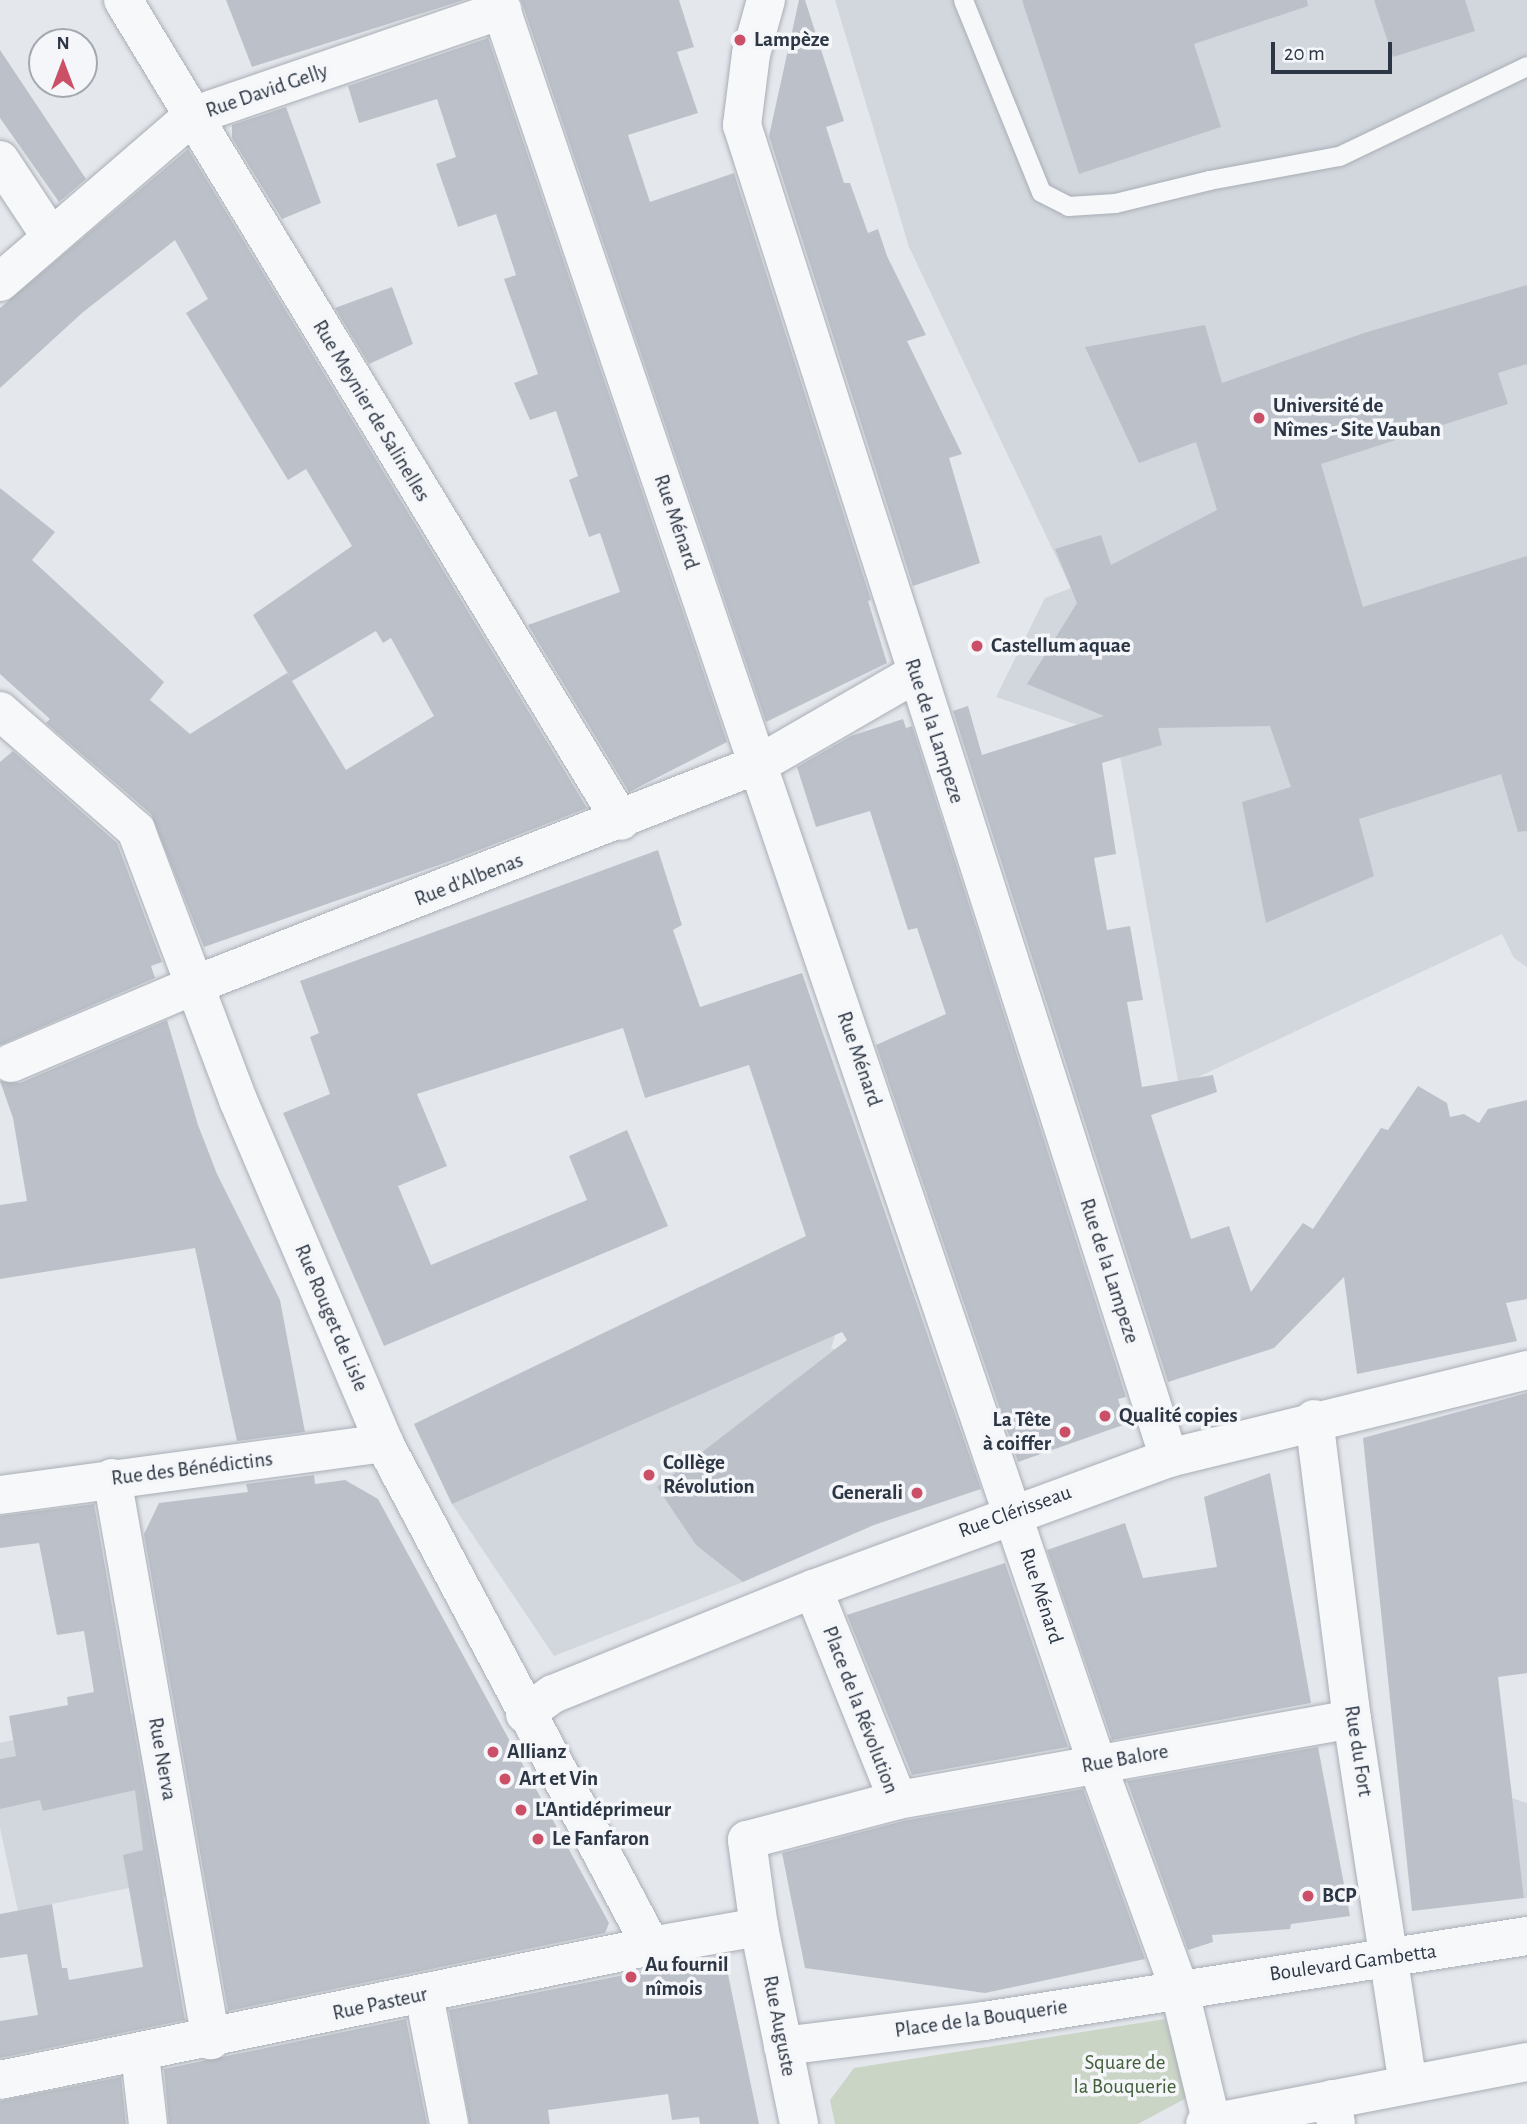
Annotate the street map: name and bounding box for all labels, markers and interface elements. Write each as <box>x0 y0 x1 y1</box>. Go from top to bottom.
place label: Lampèze <box>754 27 829 53</box>
north arrow <box>28 28 98 98</box>
scale bar <box>1275 28 1396 72</box>
marker: Lampèze <box>732 32 748 48</box>
text: N <box>56 34 70 53</box>
text: 20 m <box>1284 43 1325 64</box>
street label: Rue David Gelly <box>203 58 331 124</box>
street label: Rue Meynier de Salinelles <box>307 316 435 506</box>
place label: Université de Nîmes - Site Vauban <box>1273 393 1441 443</box>
marker: Université de Nîmes - Site Vauban <box>1251 410 1267 426</box>
street label: Rue Ménard <box>648 471 704 573</box>
place label: Castellum aquae <box>991 633 1131 659</box>
marker: Castellum aquae <box>969 638 985 654</box>
street label: Rue de la Lampeze <box>899 655 969 807</box>
street label: Rue d'Albenas <box>411 848 527 912</box>
street label: Rue Ménard <box>831 1008 887 1110</box>
street label: Rue de la Lampeze <box>1074 1195 1144 1347</box>
street label: Rue Rouget de Lisle <box>289 1241 373 1395</box>
place label: Qualité copies <box>1119 1403 1238 1429</box>
place label: La Tête à coiffer <box>983 1407 1051 1457</box>
marker: Qualité copies <box>1097 1408 1113 1424</box>
marker: La Tête à coiffer <box>1057 1424 1073 1440</box>
street label: Rue des Bénédictins <box>110 1447 274 1491</box>
place label: Collège Révolution <box>663 1450 754 1500</box>
marker: Collège Révolution <box>641 1467 657 1483</box>
place label: Generali <box>832 1480 903 1506</box>
street label: Rue Clérisseau <box>955 1480 1075 1544</box>
marker: Generali <box>909 1485 925 1501</box>
street label: Rue Ménard <box>1014 1545 1068 1647</box>
street label: Place de la Révolution <box>816 1623 904 1797</box>
street label: Rue du Fort <box>1338 1704 1378 1798</box>
street label: Rue Nerva <box>142 1715 182 1803</box>
place label: Allianz <box>507 1739 566 1765</box>
street label: Rue Balore <box>1080 1739 1170 1779</box>
marker: Allianz <box>485 1744 501 1760</box>
place label: Art et Vin <box>519 1766 598 1792</box>
marker: Art et Vin <box>497 1771 513 1787</box>
place label: L'Antidéprimeur <box>535 1797 671 1823</box>
marker: L'Antidéprimeur <box>513 1802 529 1818</box>
place label: Le Fanfaron <box>552 1826 649 1852</box>
marker: Le Fanfaron <box>530 1831 546 1847</box>
place label: BCP <box>1322 1883 1357 1909</box>
marker: BCP <box>1300 1888 1316 1904</box>
street label: Boulevard Gambetta <box>1268 1939 1438 1987</box>
place label: Au fournil nîmois <box>645 1952 729 2002</box>
marker: Au fournil nîmois <box>623 1969 639 1985</box>
street label: Rue Auguste <box>757 1973 801 2079</box>
street label: Rue Pasteur <box>330 1982 430 2026</box>
street label: Place de la Bouquerie <box>893 1994 1069 2044</box>
park label: Square de la Bouquerie <box>1073 2050 1177 2100</box>

